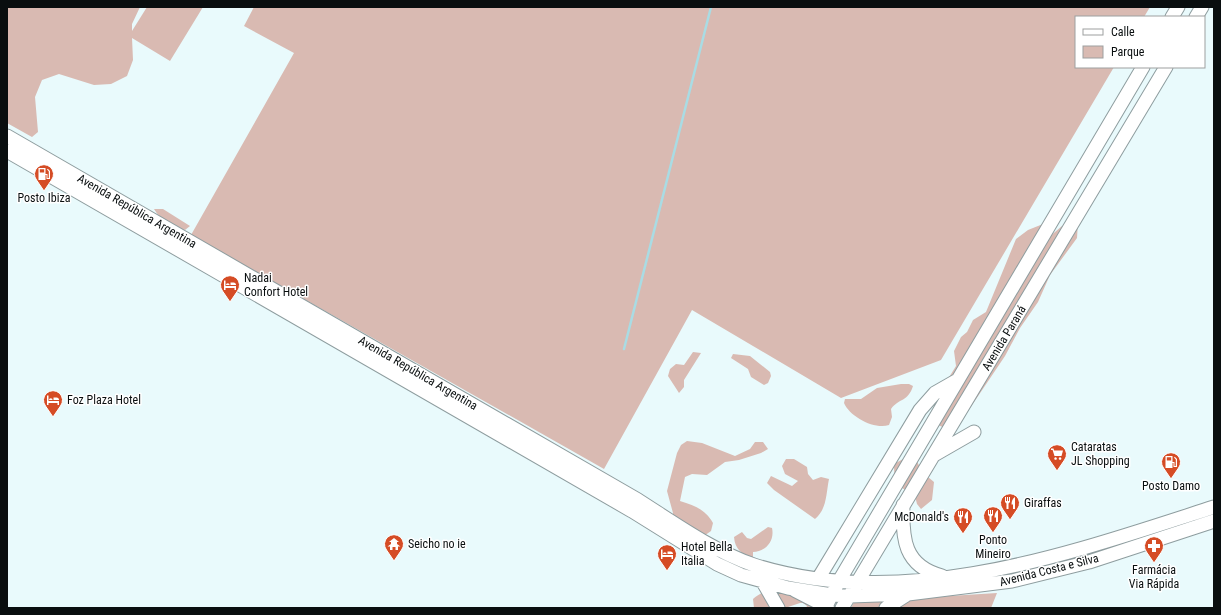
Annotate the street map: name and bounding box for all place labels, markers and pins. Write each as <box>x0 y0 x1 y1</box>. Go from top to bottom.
fuel station icon: Posto Ibiza <box>33 163 55 191</box>
place label: Posto Ibiza <box>18 191 71 205</box>
place label: Nadai Confort Hotel <box>244 271 308 299</box>
hotel icon: Nadai Confort Hotel <box>219 274 241 302</box>
hotel icon: Foz Plaza Hotel <box>42 389 64 417</box>
place label: Foz Plaza Hotel <box>67 393 141 407</box>
place label: Cataratas JL Shopping <box>1071 440 1130 468</box>
supermarket icon: Cataratas JL Shopping <box>1046 443 1068 471</box>
fuel station icon: Posto Damo <box>1160 451 1182 479</box>
place label: Posto Damo <box>1142 479 1200 493</box>
restaurant icon: Giraffas <box>999 492 1021 520</box>
place label: Giraffas <box>1024 496 1062 510</box>
restaurant icon: Ponto Mineiro <box>982 505 1004 533</box>
restaurant icon: McDonald's <box>952 506 974 534</box>
place label: McDonald's <box>894 510 949 524</box>
temple icon: Seicho no ie <box>383 533 405 561</box>
place label: Ponto Mineiro <box>975 533 1011 561</box>
pharmacy icon: Farmácia Via Rápida <box>1143 535 1165 563</box>
place label: Seicho no ie <box>408 537 466 551</box>
place label: Hotel Bella Italia <box>681 540 733 568</box>
hotel icon: Hotel Bella Italia <box>656 543 678 571</box>
place label: Farmácia Via Rápida <box>1129 563 1179 591</box>

